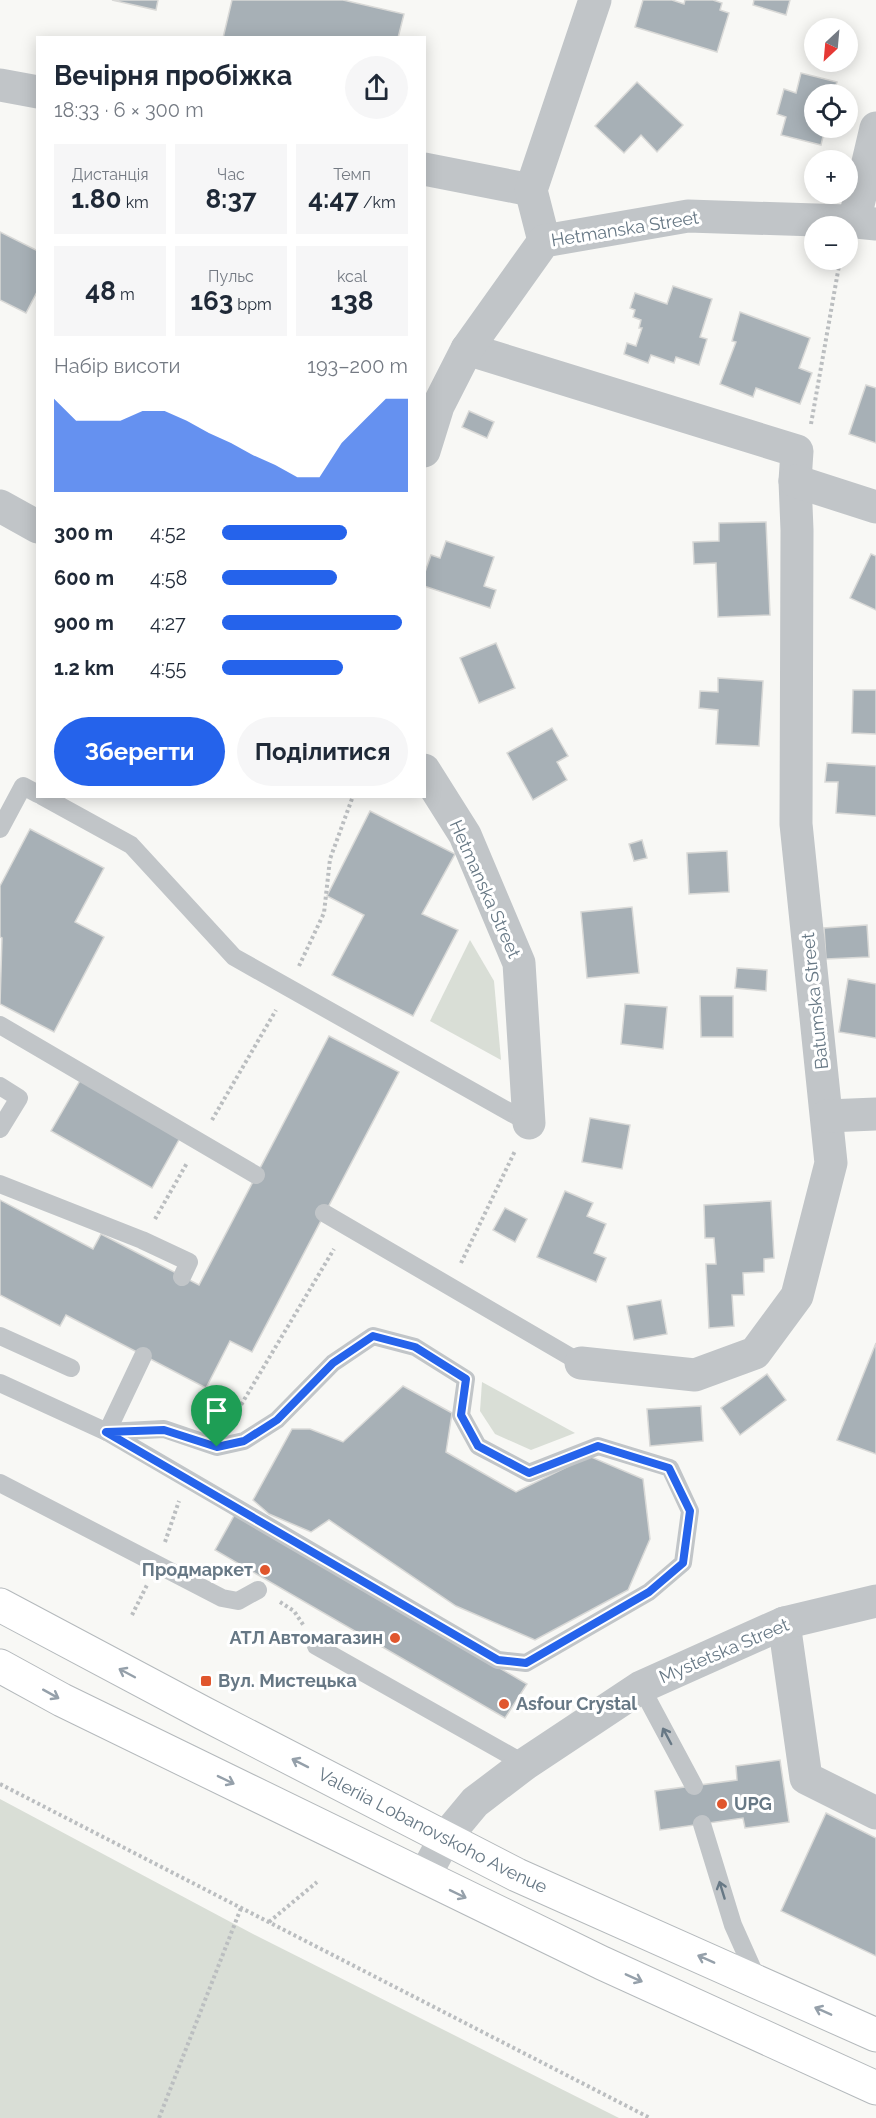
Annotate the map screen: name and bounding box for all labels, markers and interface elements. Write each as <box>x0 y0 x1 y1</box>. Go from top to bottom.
north arrow <box>804 18 858 72</box>
map controls <box>804 18 858 270</box>
button: share <box>345 56 408 119</box>
text: Вечірня пробіжка <box>54 60 292 91</box>
button: locate <box>804 84 858 138</box>
text: 18:33 · 6 × 300 m <box>54 98 204 122</box>
button: + <box>804 150 858 204</box>
text: Дистанція <box>72 165 148 184</box>
text: Час <box>217 165 245 184</box>
text: Темп <box>333 165 371 184</box>
text: 1.80 <box>71 184 122 214</box>
text: 8:37 <box>205 184 257 214</box>
text: 4:47 <box>308 184 359 214</box>
text: km <box>122 193 149 212</box>
text: /km <box>359 193 396 212</box>
street label: Hetmanska Street <box>550 206 700 251</box>
button: − <box>804 216 858 270</box>
text: Пульс <box>208 267 254 286</box>
text: kcal <box>337 267 367 286</box>
text: 48 <box>85 276 116 306</box>
text: m <box>116 285 135 304</box>
text: 163 <box>190 286 233 316</box>
text: 138 <box>330 286 374 316</box>
text: bpm <box>233 295 272 314</box>
text: Набір висоти <box>54 354 180 378</box>
text: 193–200 m <box>307 354 408 378</box>
text: 300 m <box>54 521 113 545</box>
text: 4:52 <box>150 521 186 545</box>
text: 600 m <box>54 566 114 590</box>
text: 4:58 <box>150 566 187 590</box>
text: 900 m <box>54 611 114 635</box>
text: 4:27 <box>150 611 186 635</box>
text: 1.2 km <box>54 656 114 680</box>
text: 4:55 <box>150 656 186 680</box>
button: Зберегти <box>54 717 225 786</box>
button: Поділитися <box>237 717 408 786</box>
street label: Hetmanska Street <box>446 816 525 961</box>
street label: Batumska Street <box>797 932 832 1071</box>
pin <box>191 1385 242 1447</box>
icon: arrive <box>200 1394 233 1427</box>
place label: Продмаркет <box>142 1559 253 1580</box>
marker: Продмаркет <box>258 1563 272 1577</box>
street label: Mystetska Street <box>656 1614 792 1687</box>
place label: АТЛ Автомагазин <box>229 1627 383 1648</box>
marker: АТЛ Автомагазин <box>388 1631 402 1645</box>
one-way arrow <box>118 1667 136 1678</box>
place label: Вул. Мистецька <box>218 1670 357 1691</box>
marker: Вул. Мистецька <box>199 1674 213 1688</box>
one-way arrow <box>42 1688 59 1700</box>
place label: Asfour Crystal <box>516 1693 637 1714</box>
marker: Asfour Crystal <box>497 1697 511 1711</box>
one-way arrow <box>661 1728 672 1746</box>
one-way arrow <box>291 1757 309 1768</box>
street label: Valeriia Lobanovskoho Avenue <box>315 1763 551 1897</box>
one-way arrow <box>217 1775 235 1787</box>
place label: UPG <box>734 1793 772 1814</box>
marker: UPG <box>715 1797 729 1811</box>
one-way arrow <box>716 1881 727 1900</box>
one-way arrow <box>448 1888 466 1900</box>
one-way arrow <box>697 1953 715 1964</box>
one-way arrow <box>624 1973 642 1984</box>
one-way arrow <box>814 2005 832 2017</box>

